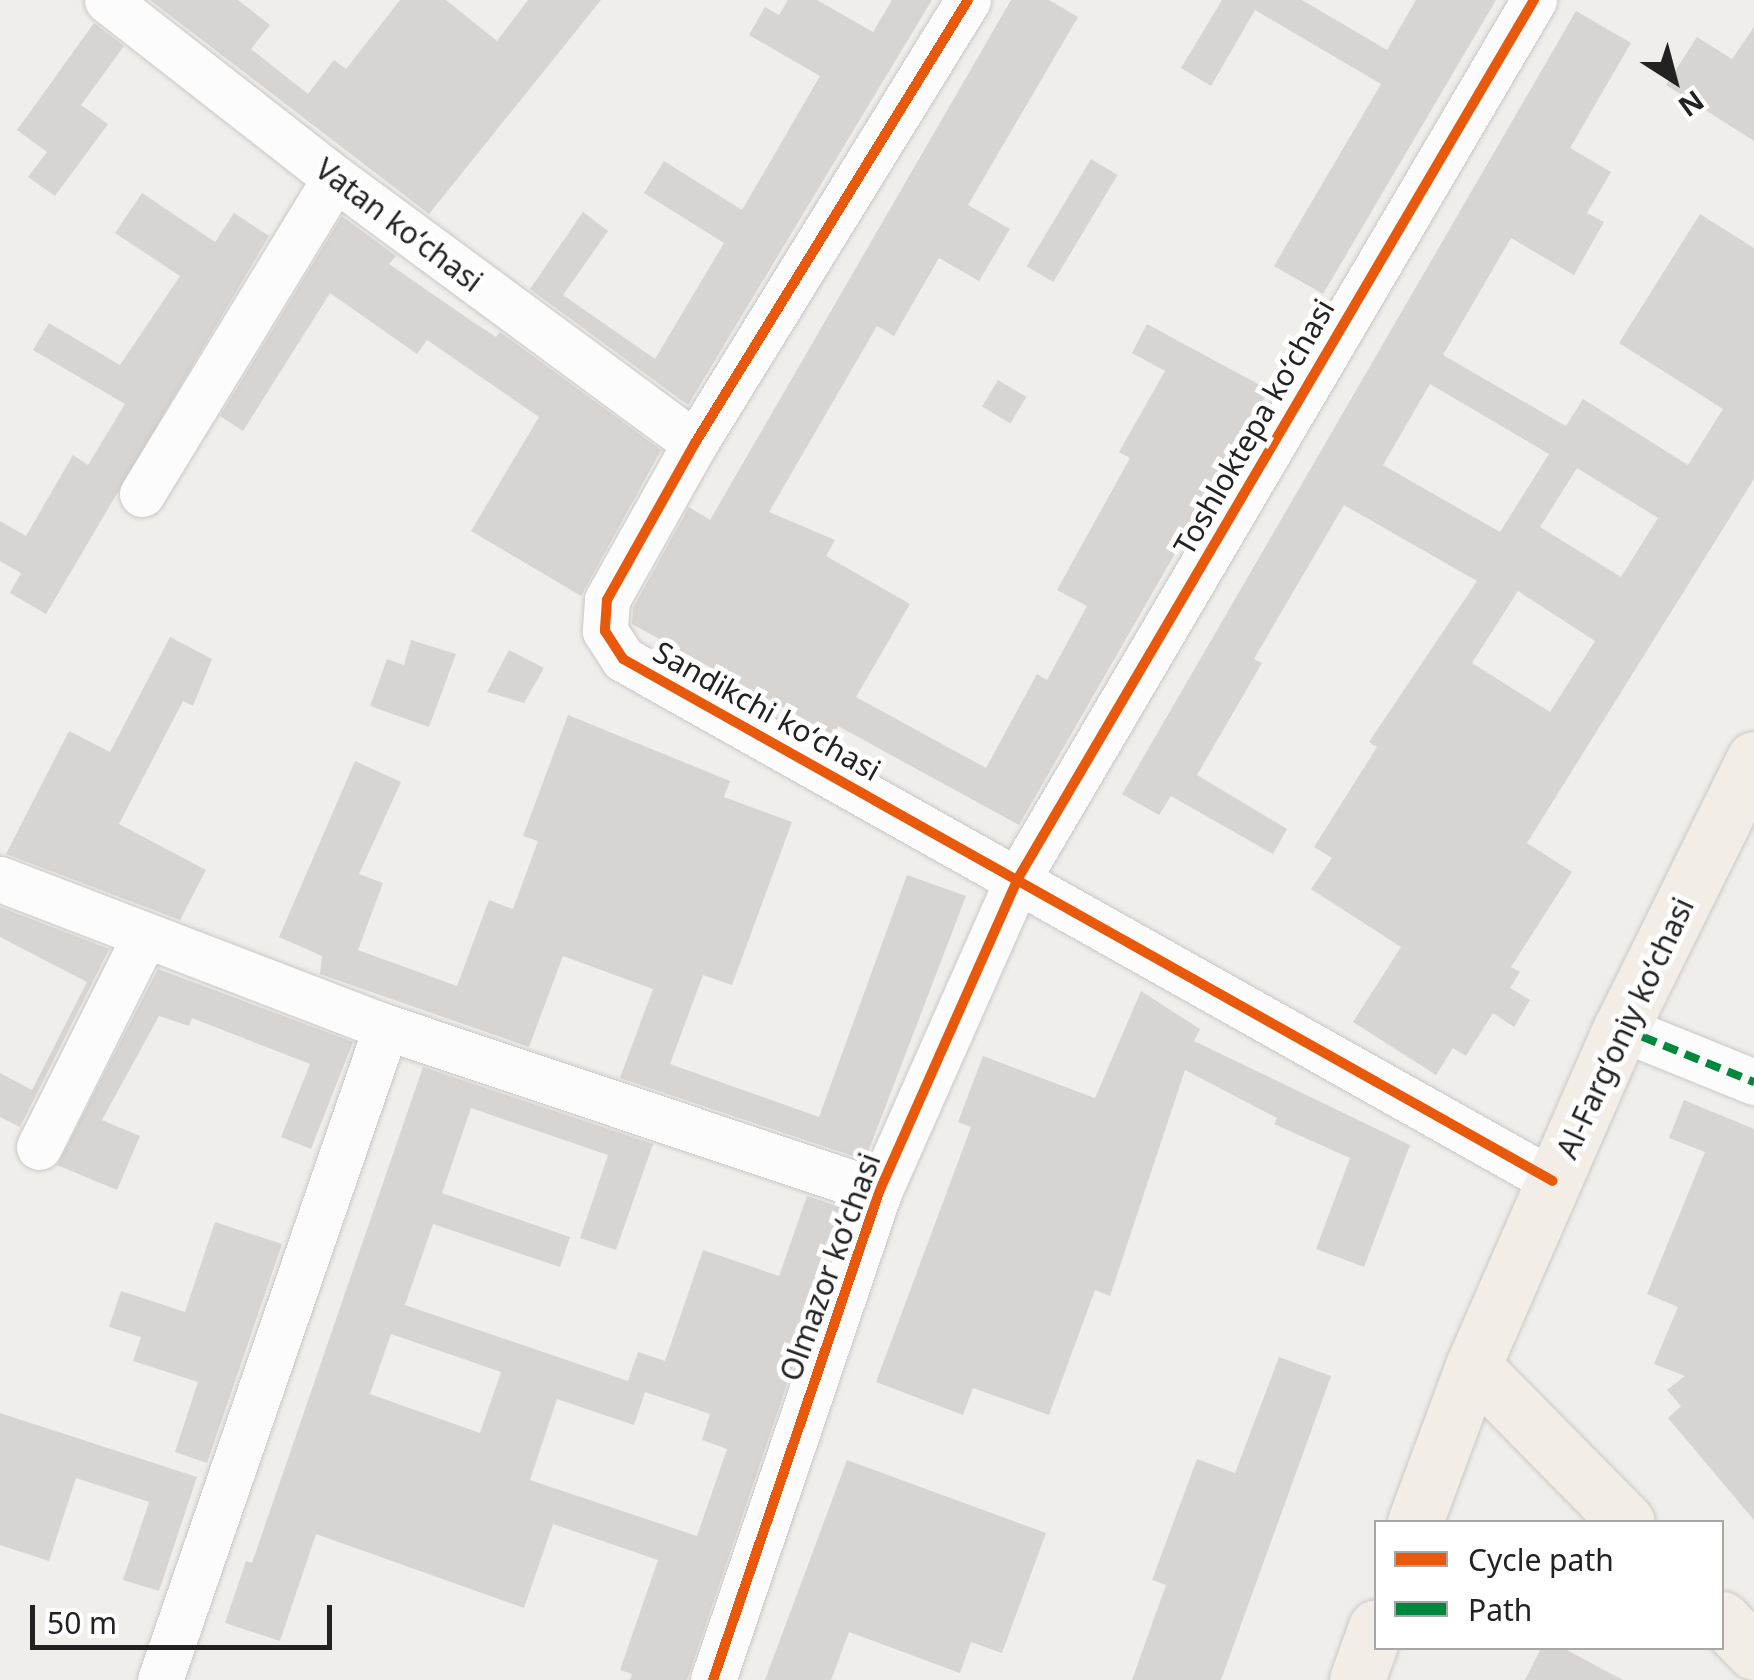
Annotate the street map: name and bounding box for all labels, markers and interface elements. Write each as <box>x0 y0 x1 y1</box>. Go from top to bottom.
north arrow <box>1624 30 1724 130</box>
text: N <box>1671 82 1712 126</box>
street label: Vatan koʻchasi <box>308 151 490 299</box>
street label: Toshloktepa koʻchasi <box>1166 293 1342 561</box>
street label: Sandikchi koʻchasi <box>647 634 887 788</box>
street label: Al-Fargʻoniy koʻchasi <box>1549 892 1701 1164</box>
street label: Olmazor koʻchasi <box>772 1148 888 1386</box>
legend <box>1374 1520 1724 1650</box>
text: Cycle path <box>1468 1539 1614 1580</box>
scale bar <box>35 1585 338 1647</box>
text: Path <box>1468 1589 1532 1630</box>
text: 50 m <box>47 1602 117 1643</box>

